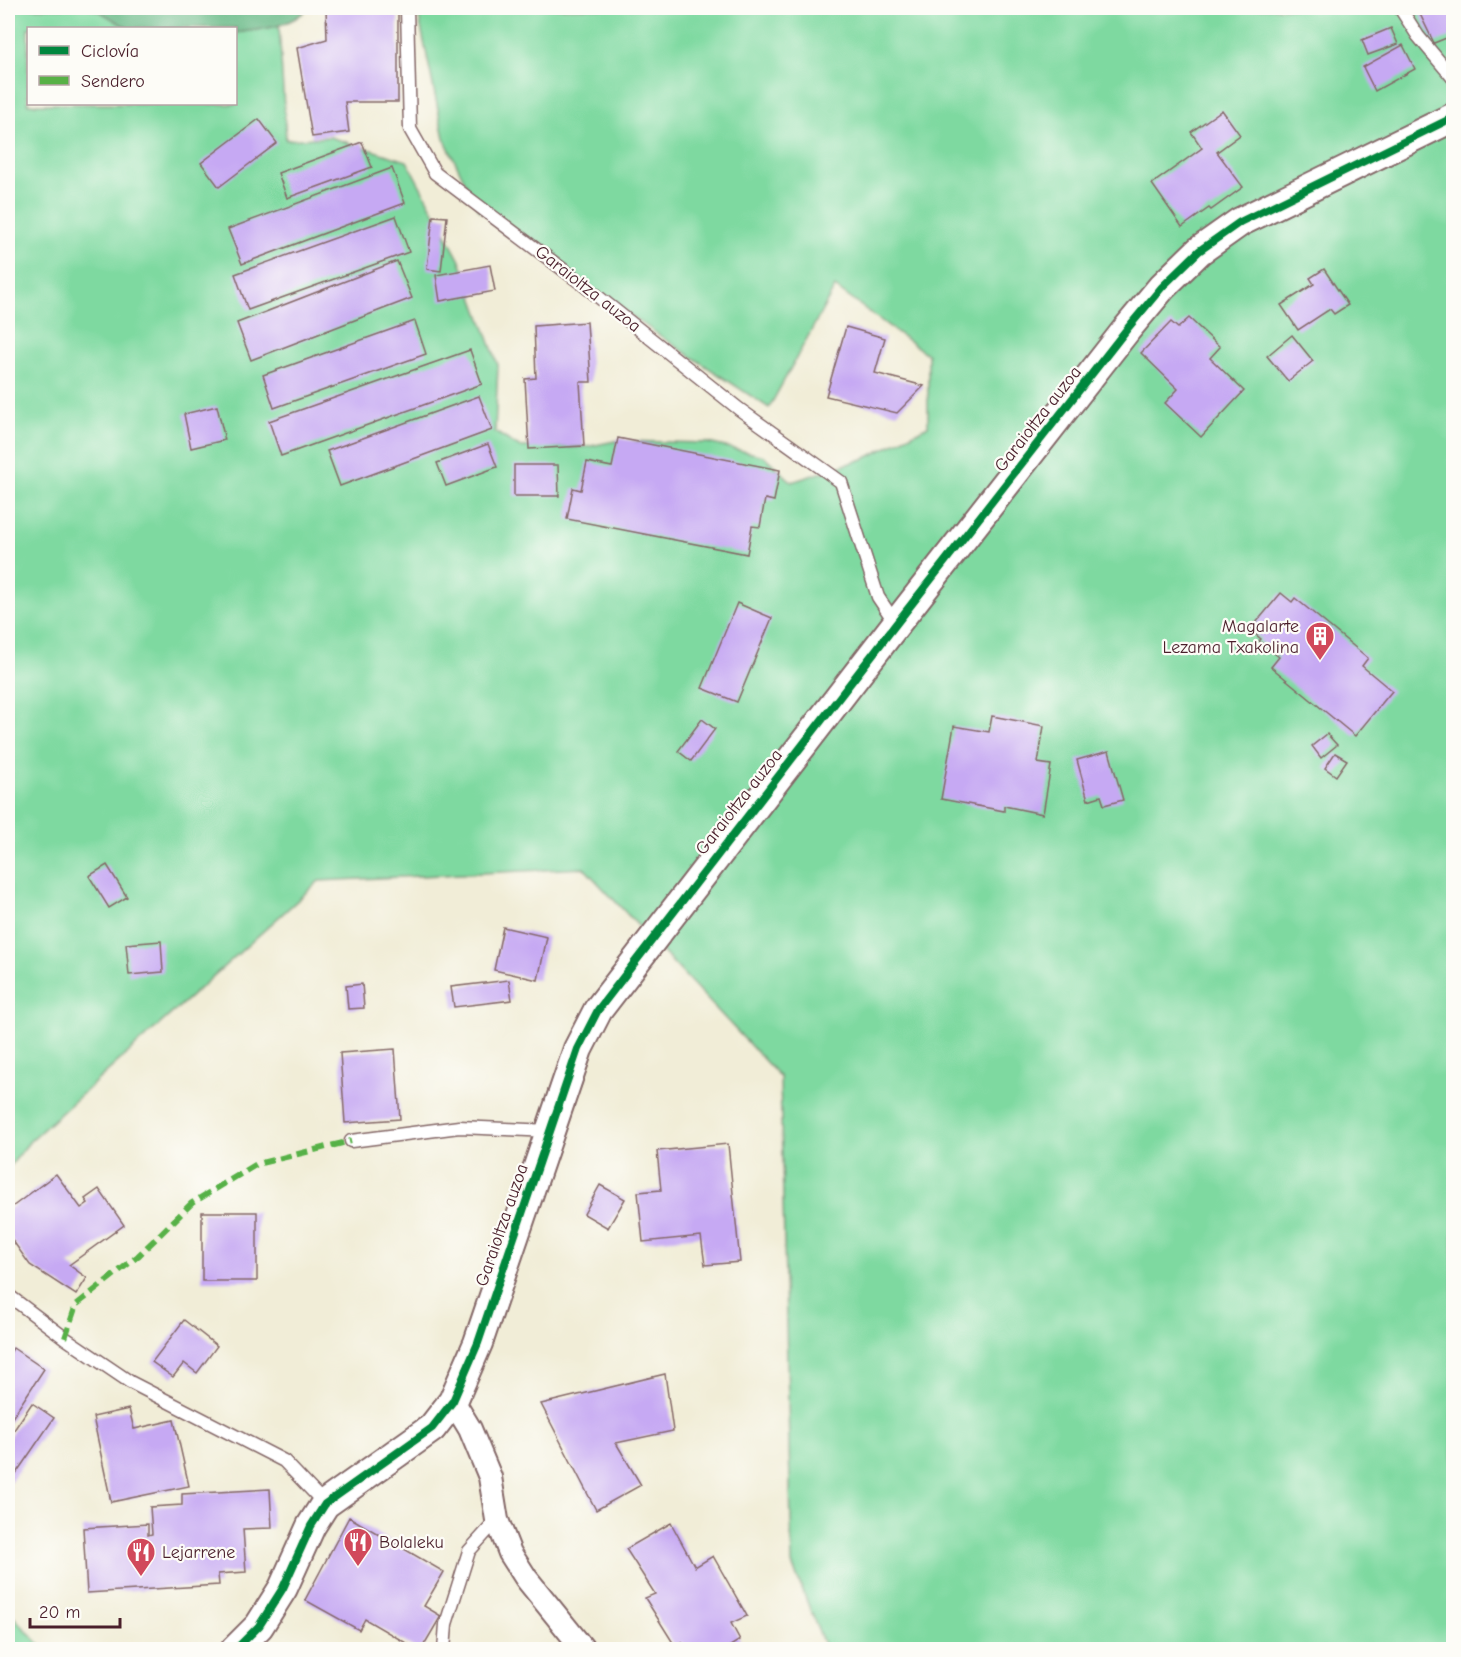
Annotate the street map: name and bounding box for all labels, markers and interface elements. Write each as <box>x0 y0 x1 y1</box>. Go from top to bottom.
legend <box>27 27 237 105</box>
text: Ciclovía <box>81 41 139 62</box>
text: Sendero <box>81 71 145 92</box>
street label: Garaioltza auzoa <box>531 241 645 337</box>
street label: Garaioltza auzoa <box>990 362 1086 476</box>
place label: Magalarte Lezama Txakolina <box>1162 616 1299 658</box>
building icon: Magalarte Lezama Txakolina <box>1304 620 1336 662</box>
street label: Garaioltza auzoa <box>691 745 787 859</box>
street label: Garaioltza auzoa <box>471 1161 533 1289</box>
restaurant icon: Bolaleku <box>342 1526 374 1568</box>
place label: Bolaleku <box>379 1532 444 1553</box>
restaurant icon: Lejarrene <box>125 1536 157 1578</box>
place label: Lejarrene <box>162 1542 235 1563</box>
scale bar <box>30 1591 120 1629</box>
text: 20 m <box>39 1602 80 1623</box>

